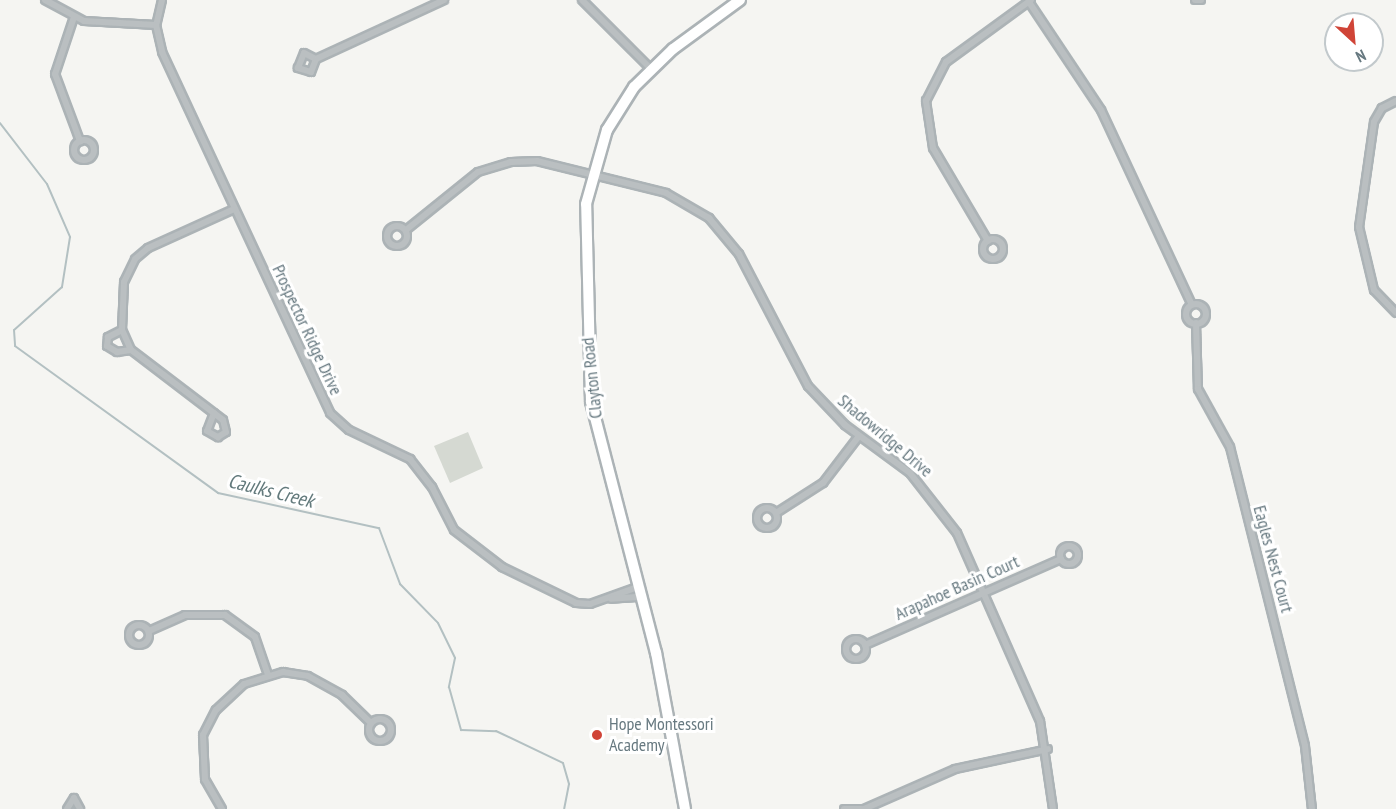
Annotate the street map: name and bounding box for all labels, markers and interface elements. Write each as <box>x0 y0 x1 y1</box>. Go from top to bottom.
north arrow <box>1324 12 1384 72</box>
text: N <box>1353 45 1369 67</box>
street label: Prospector Ridge Drive <box>267 261 347 399</box>
street label: Clayton Road <box>577 336 607 420</box>
street label: Shadowridge Drive <box>833 390 937 482</box>
water label: Caulks Creek <box>226 469 316 513</box>
street label: Eagles Nest Court <box>1248 503 1298 615</box>
street label: Arapahoe Basin Court <box>892 551 1022 625</box>
place label: Hope Montessori Academy <box>609 714 714 756</box>
marker: Hope Montessori Academy <box>590 728 604 742</box>

